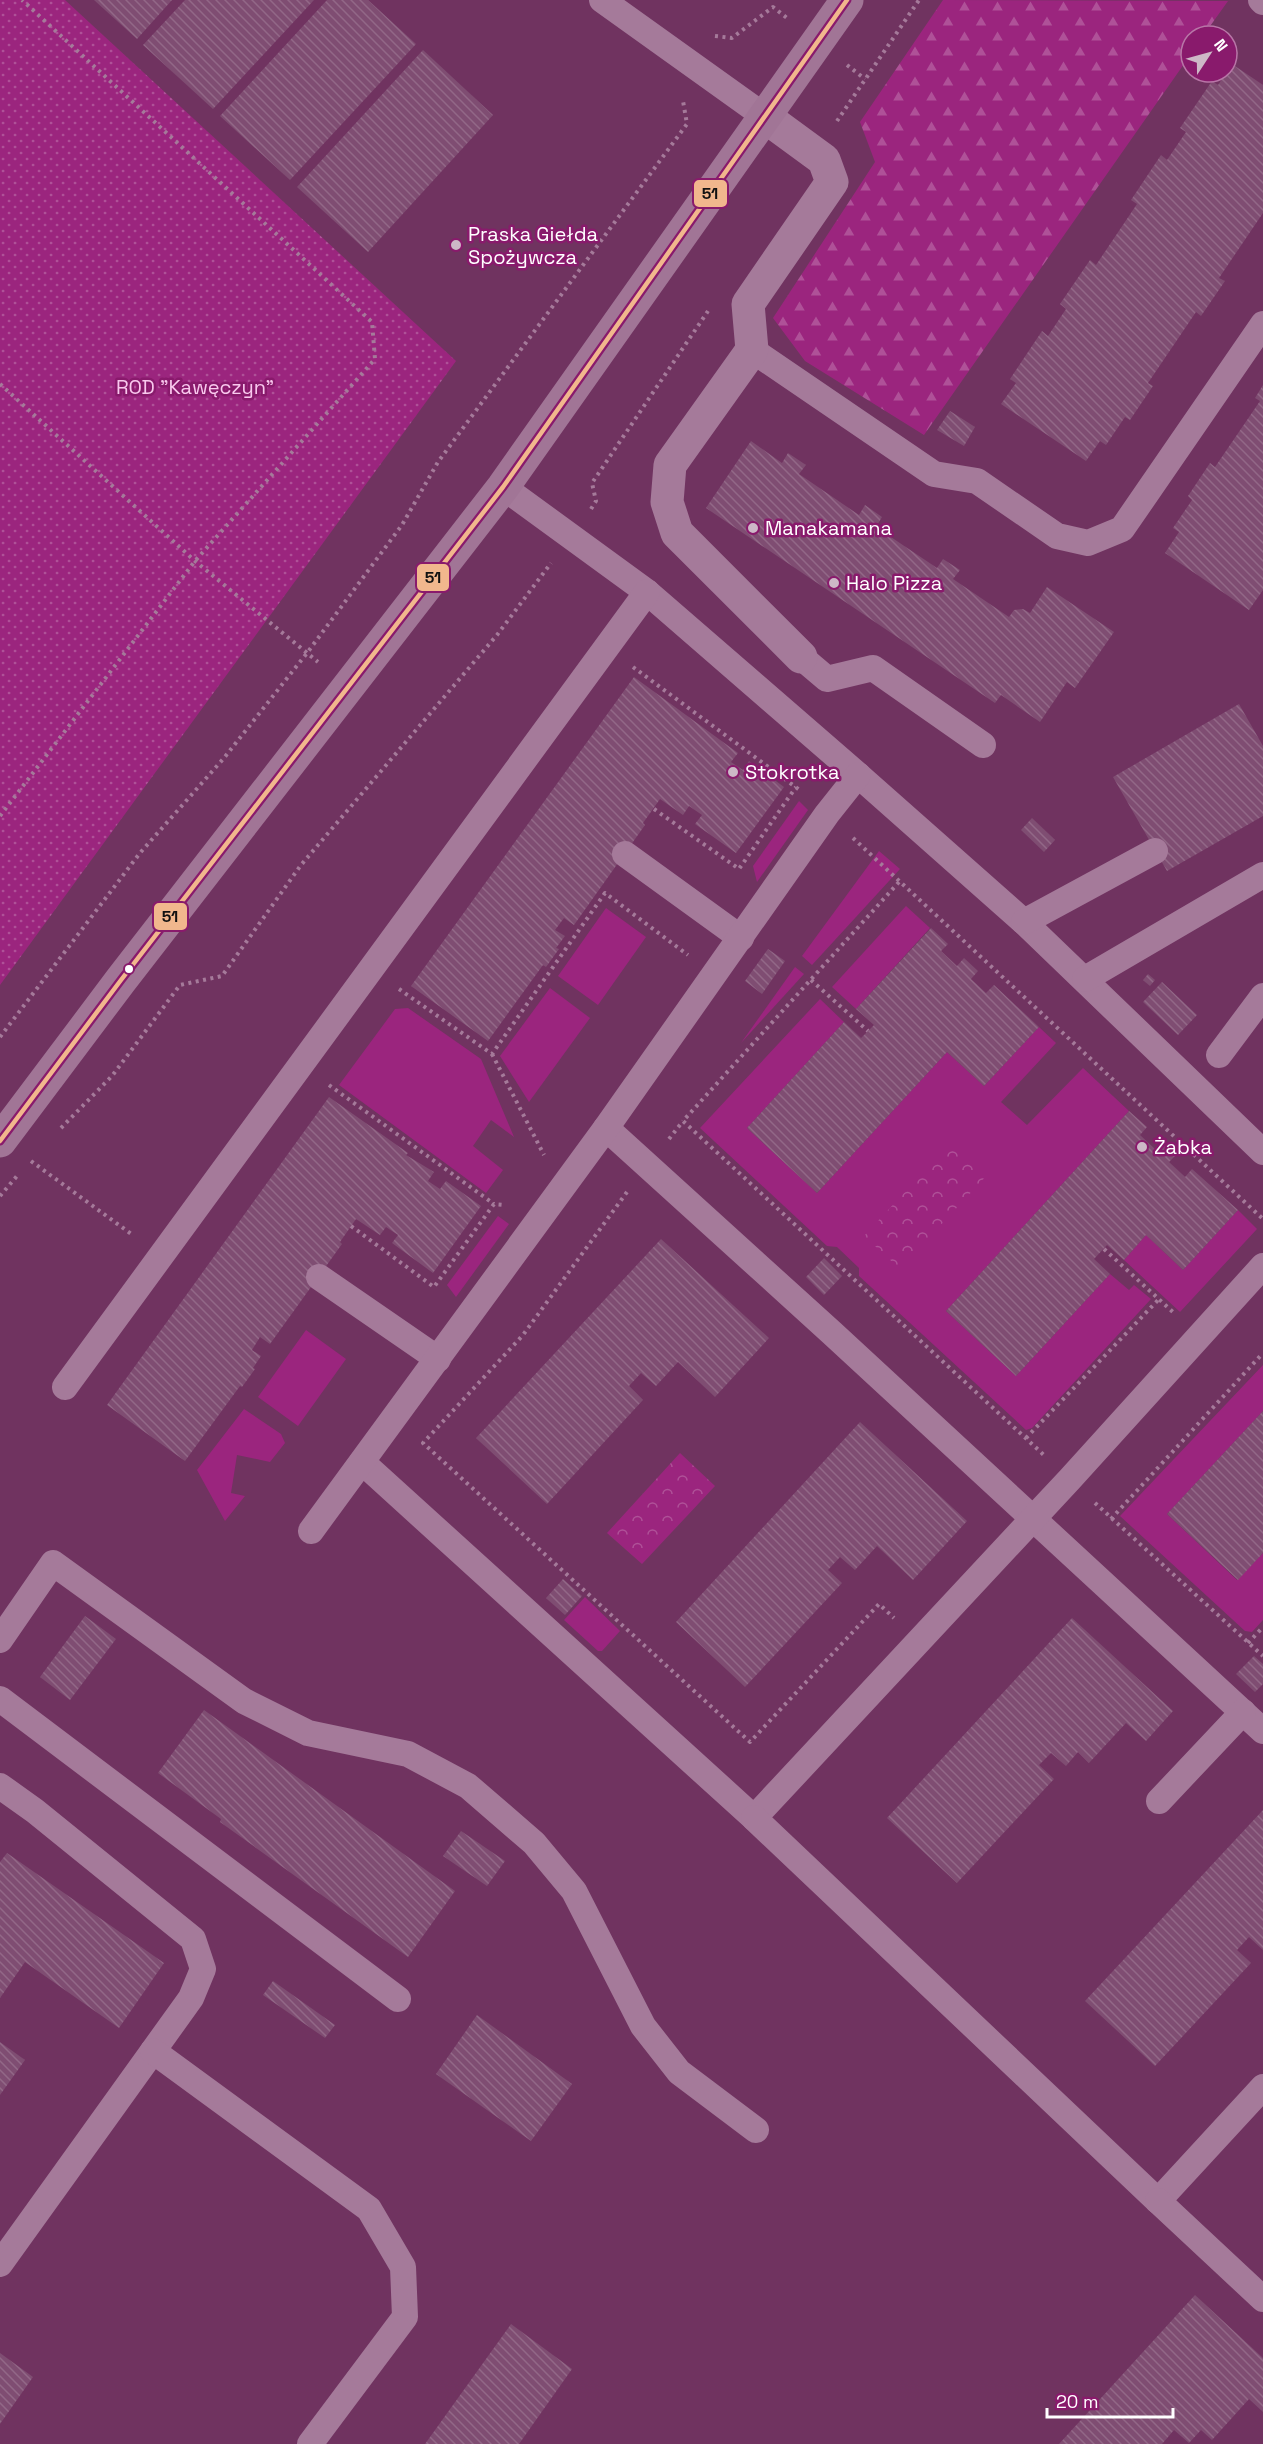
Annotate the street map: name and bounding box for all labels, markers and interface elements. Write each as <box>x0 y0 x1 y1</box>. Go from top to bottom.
north arrow <box>1179 24 1239 84</box>
text: N <box>1209 35 1232 56</box>
line badge: 51 <box>693 179 728 208</box>
text: 51 <box>702 183 718 204</box>
place label: Praska Giełda Spożywcza <box>468 221 598 270</box>
marker: Praska Giełda Spożywcza <box>449 238 463 252</box>
park label: ROD "Kawęczyn" <box>116 374 274 400</box>
place label: Manakamana <box>765 515 892 541</box>
marker: Manakamana <box>746 521 760 535</box>
line badge: 51 <box>416 563 450 592</box>
text: 51 <box>425 567 441 588</box>
place label: Halo Pizza <box>846 570 942 596</box>
marker: Halo Pizza <box>827 576 841 590</box>
place label: Stokrotka <box>745 759 840 785</box>
marker: Stokrotka <box>726 765 740 779</box>
line badge: 51 <box>153 902 188 931</box>
text: 51 <box>162 906 178 927</box>
unlabelled marker <box>123 963 135 975</box>
place label: Żabka <box>1154 1134 1212 1160</box>
marker: Żabka <box>1135 1140 1149 1154</box>
scale bar <box>1047 2381 1173 2419</box>
text: 20 m <box>1056 2390 1099 2413</box>

